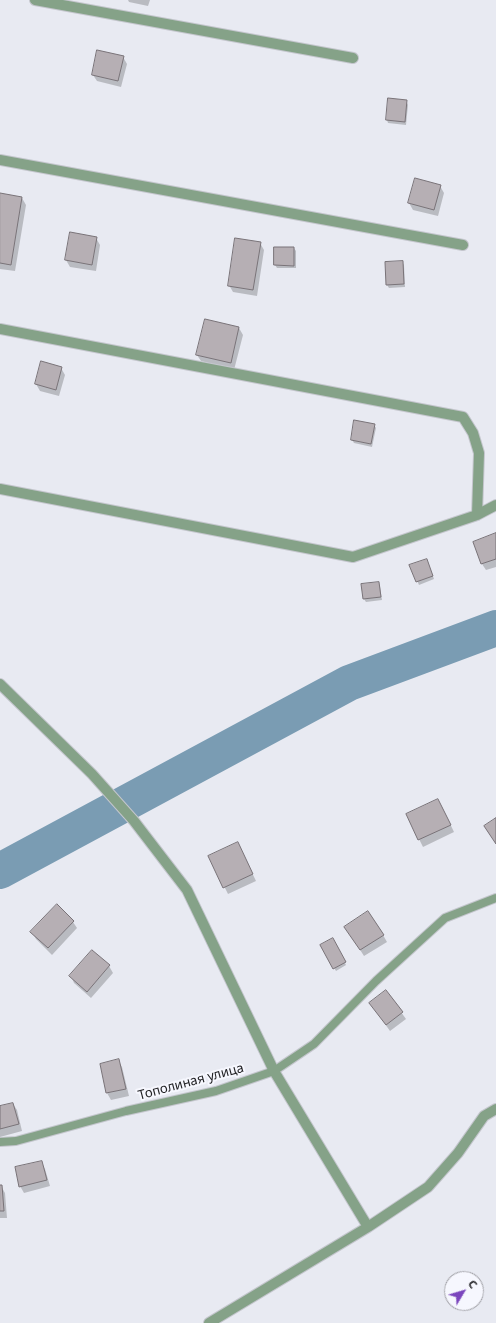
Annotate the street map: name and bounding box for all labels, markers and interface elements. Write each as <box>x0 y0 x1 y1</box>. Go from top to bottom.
street label: Тополиная улица <box>136 1060 246 1104</box>
north arrow <box>444 1271 484 1311</box>
text: С <box>465 1276 481 1291</box>

